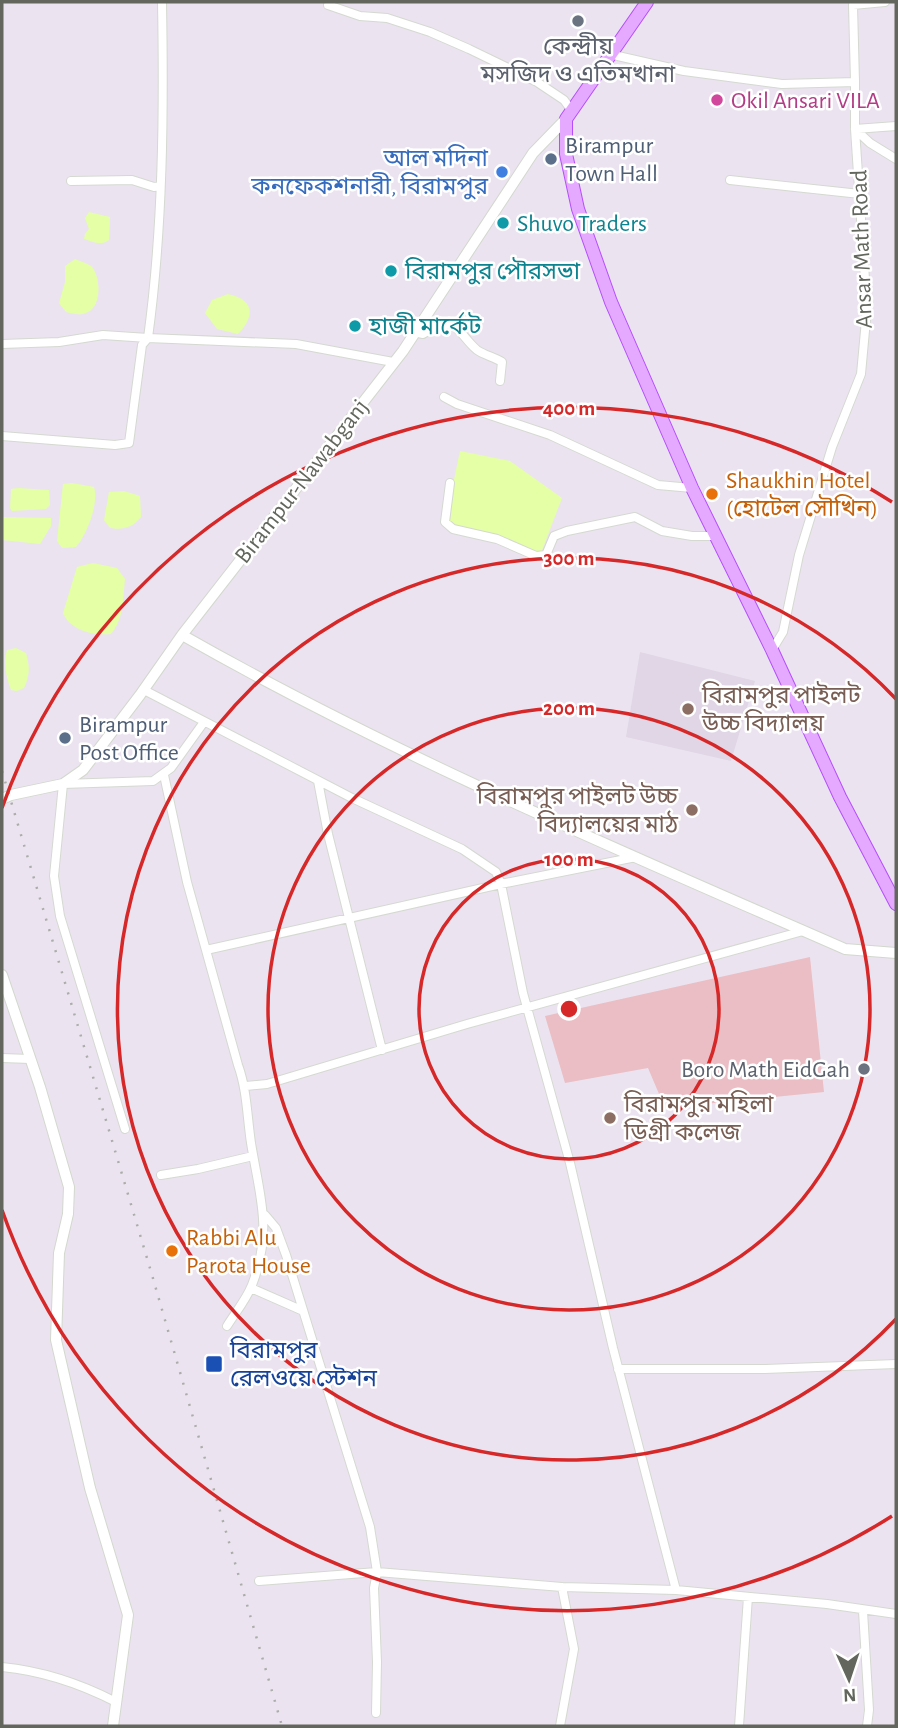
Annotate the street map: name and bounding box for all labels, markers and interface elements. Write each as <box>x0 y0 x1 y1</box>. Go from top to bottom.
marker: কেন্দ্রীয় মসজিদ ও এতিমখানা <box>570 13 586 29</box>
place label: কেন্দ্রীয় মসজিদ ও এতিমখানা <box>480 32 676 87</box>
place label: Okil Ansari VILA <box>731 89 880 113</box>
marker: Okil Ansari VILA <box>709 92 725 108</box>
place label: Birampur Town Hall <box>565 134 658 186</box>
place label: আল মদিনা কনফেকশনারী, বিরামপুর <box>250 144 489 200</box>
marker: Birampur Town Hall <box>543 151 559 167</box>
marker: আল মদিনা কনফেকশনারী, বিরামপুর <box>494 164 510 180</box>
street label: Ansar Math Road <box>847 169 877 329</box>
place label: Shuvo Traders <box>517 212 647 236</box>
marker: Shuvo Traders <box>495 215 511 231</box>
place label: বিরামপুর পৌরসভা <box>404 257 581 285</box>
marker: বিরামপুর পৌরসভা <box>383 263 399 279</box>
place label: হাজী মার্কেট <box>368 311 482 339</box>
marker: হাজী মার্কেট <box>347 318 363 334</box>
street label: Birampur-Nawabganj <box>230 395 373 568</box>
text: 400 m <box>543 398 595 419</box>
place label: Shaukhin Hotel (হোটেল সৌখিন) <box>726 469 878 521</box>
marker: Shaukhin Hotel (হোটেল সৌখিন) <box>704 486 720 502</box>
text: 300 m <box>543 548 595 569</box>
place label: বিরামপুর পাইলট উচ্চ বিদ্যালয় <box>701 681 861 736</box>
text: 200 m <box>543 698 595 719</box>
marker: বিরামপুর পাইলট উচ্চ বিদ্যালয় <box>680 701 696 717</box>
place label: Birampur Post Office <box>79 713 179 765</box>
marker: Birampur Post Office <box>57 730 73 746</box>
place label: বিরামপুর পাইলট উচ্চ বিদ্যালয়ের মাঠ <box>476 782 679 837</box>
marker: বিরামপুর পাইলট উচ্চ বিদ্যালয়ের মাঠ <box>684 802 700 818</box>
text: 100 m <box>544 849 594 870</box>
centre of rings <box>557 997 581 1021</box>
place label: Boro Math EidGah <box>681 1058 850 1082</box>
marker: Boro Math EidGah <box>856 1061 872 1077</box>
place label: বিরামপুর মহিলা ডিগ্রী কলেজ <box>623 1090 774 1145</box>
marker: বিরামপুর মহিলা ডিগ্রী কলেজ <box>602 1110 618 1126</box>
place label: Rabbi Alu Parota House <box>186 1226 311 1278</box>
marker: Rabbi Alu Parota House <box>164 1243 180 1259</box>
place label: বিরামপুর রেলওয়ে স্টেশন <box>229 1336 378 1391</box>
marker: বিরামপুর রেলওয়ে স্টেশন <box>204 1354 224 1374</box>
north arrow <box>814 1644 884 1714</box>
text: N <box>843 1685 857 1704</box>

